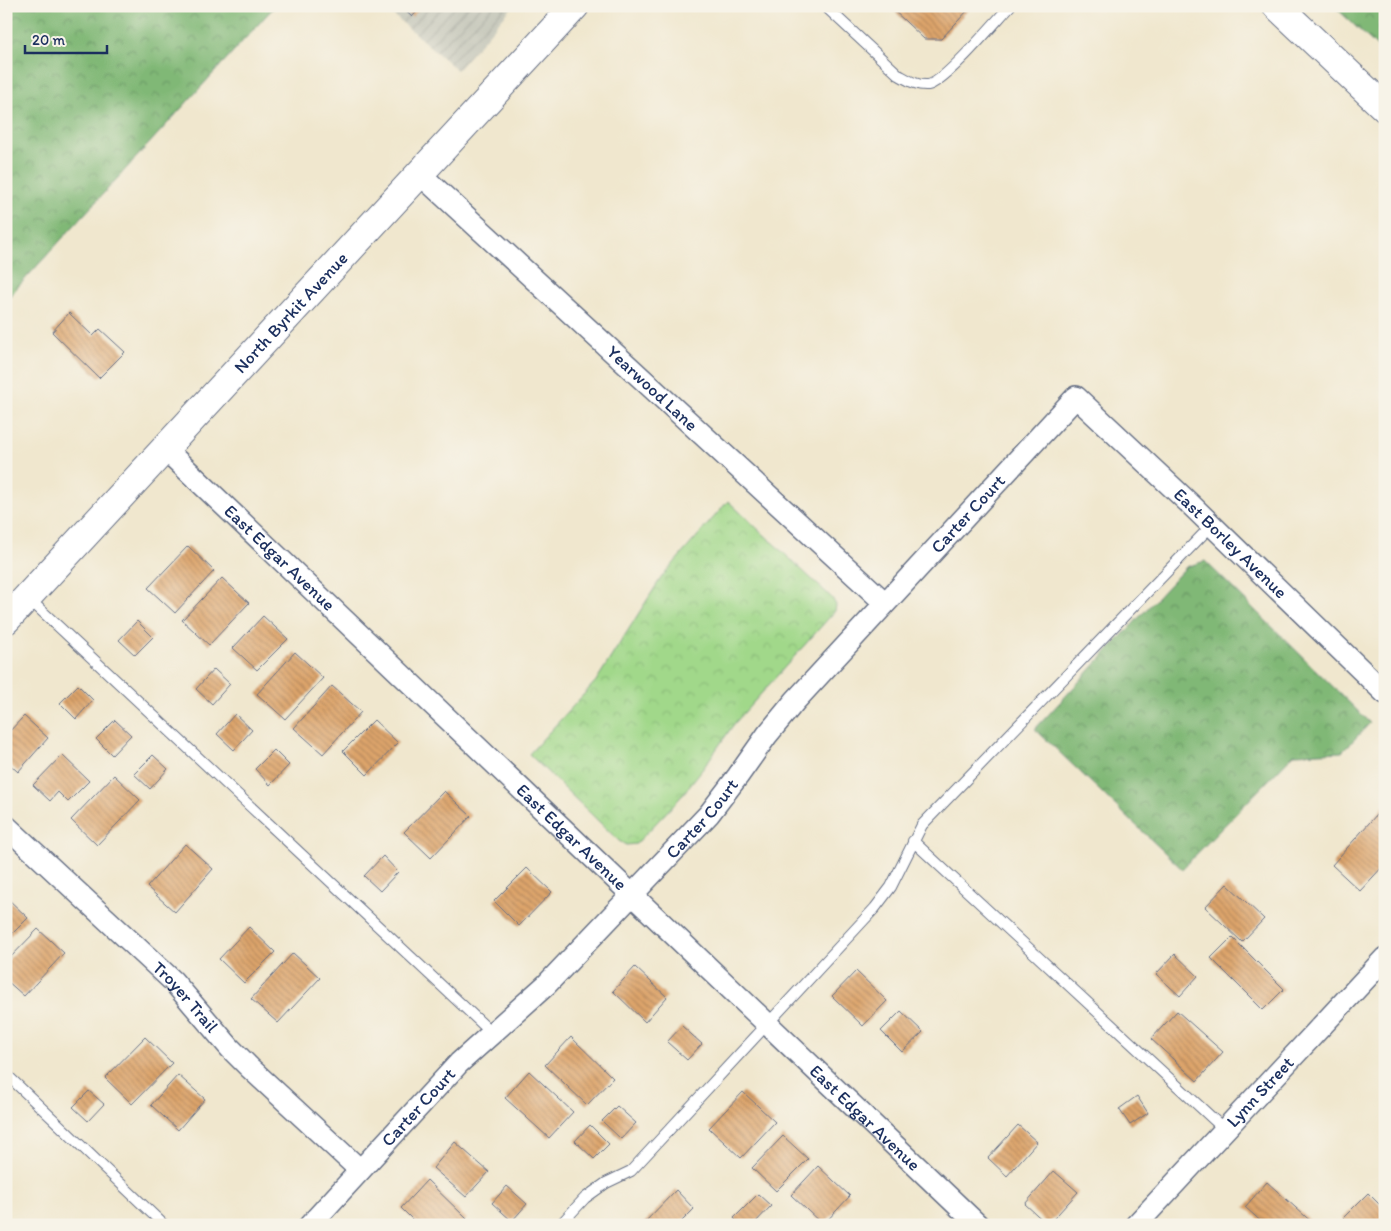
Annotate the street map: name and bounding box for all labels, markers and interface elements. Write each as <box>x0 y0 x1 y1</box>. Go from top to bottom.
scale bar <box>25 22 108 54</box>
text: 20 m <box>32 31 66 49</box>
street label: North Byrkit Avenue <box>229 247 352 378</box>
street label: Yearwood Lane <box>602 341 702 436</box>
street label: Carter Court <box>926 470 1010 558</box>
street label: East Borley Avenue <box>1169 483 1292 603</box>
street label: East Edgar Avenue <box>220 500 340 616</box>
street label: Carter Court <box>661 774 743 863</box>
street label: East Edgar Avenue <box>512 779 631 895</box>
street label: Troyer Trail <box>148 957 223 1037</box>
street label: Lynn Street <box>1222 1052 1299 1132</box>
street label: East Edgar Avenue <box>805 1060 925 1176</box>
street label: Carter Court <box>377 1063 460 1151</box>

